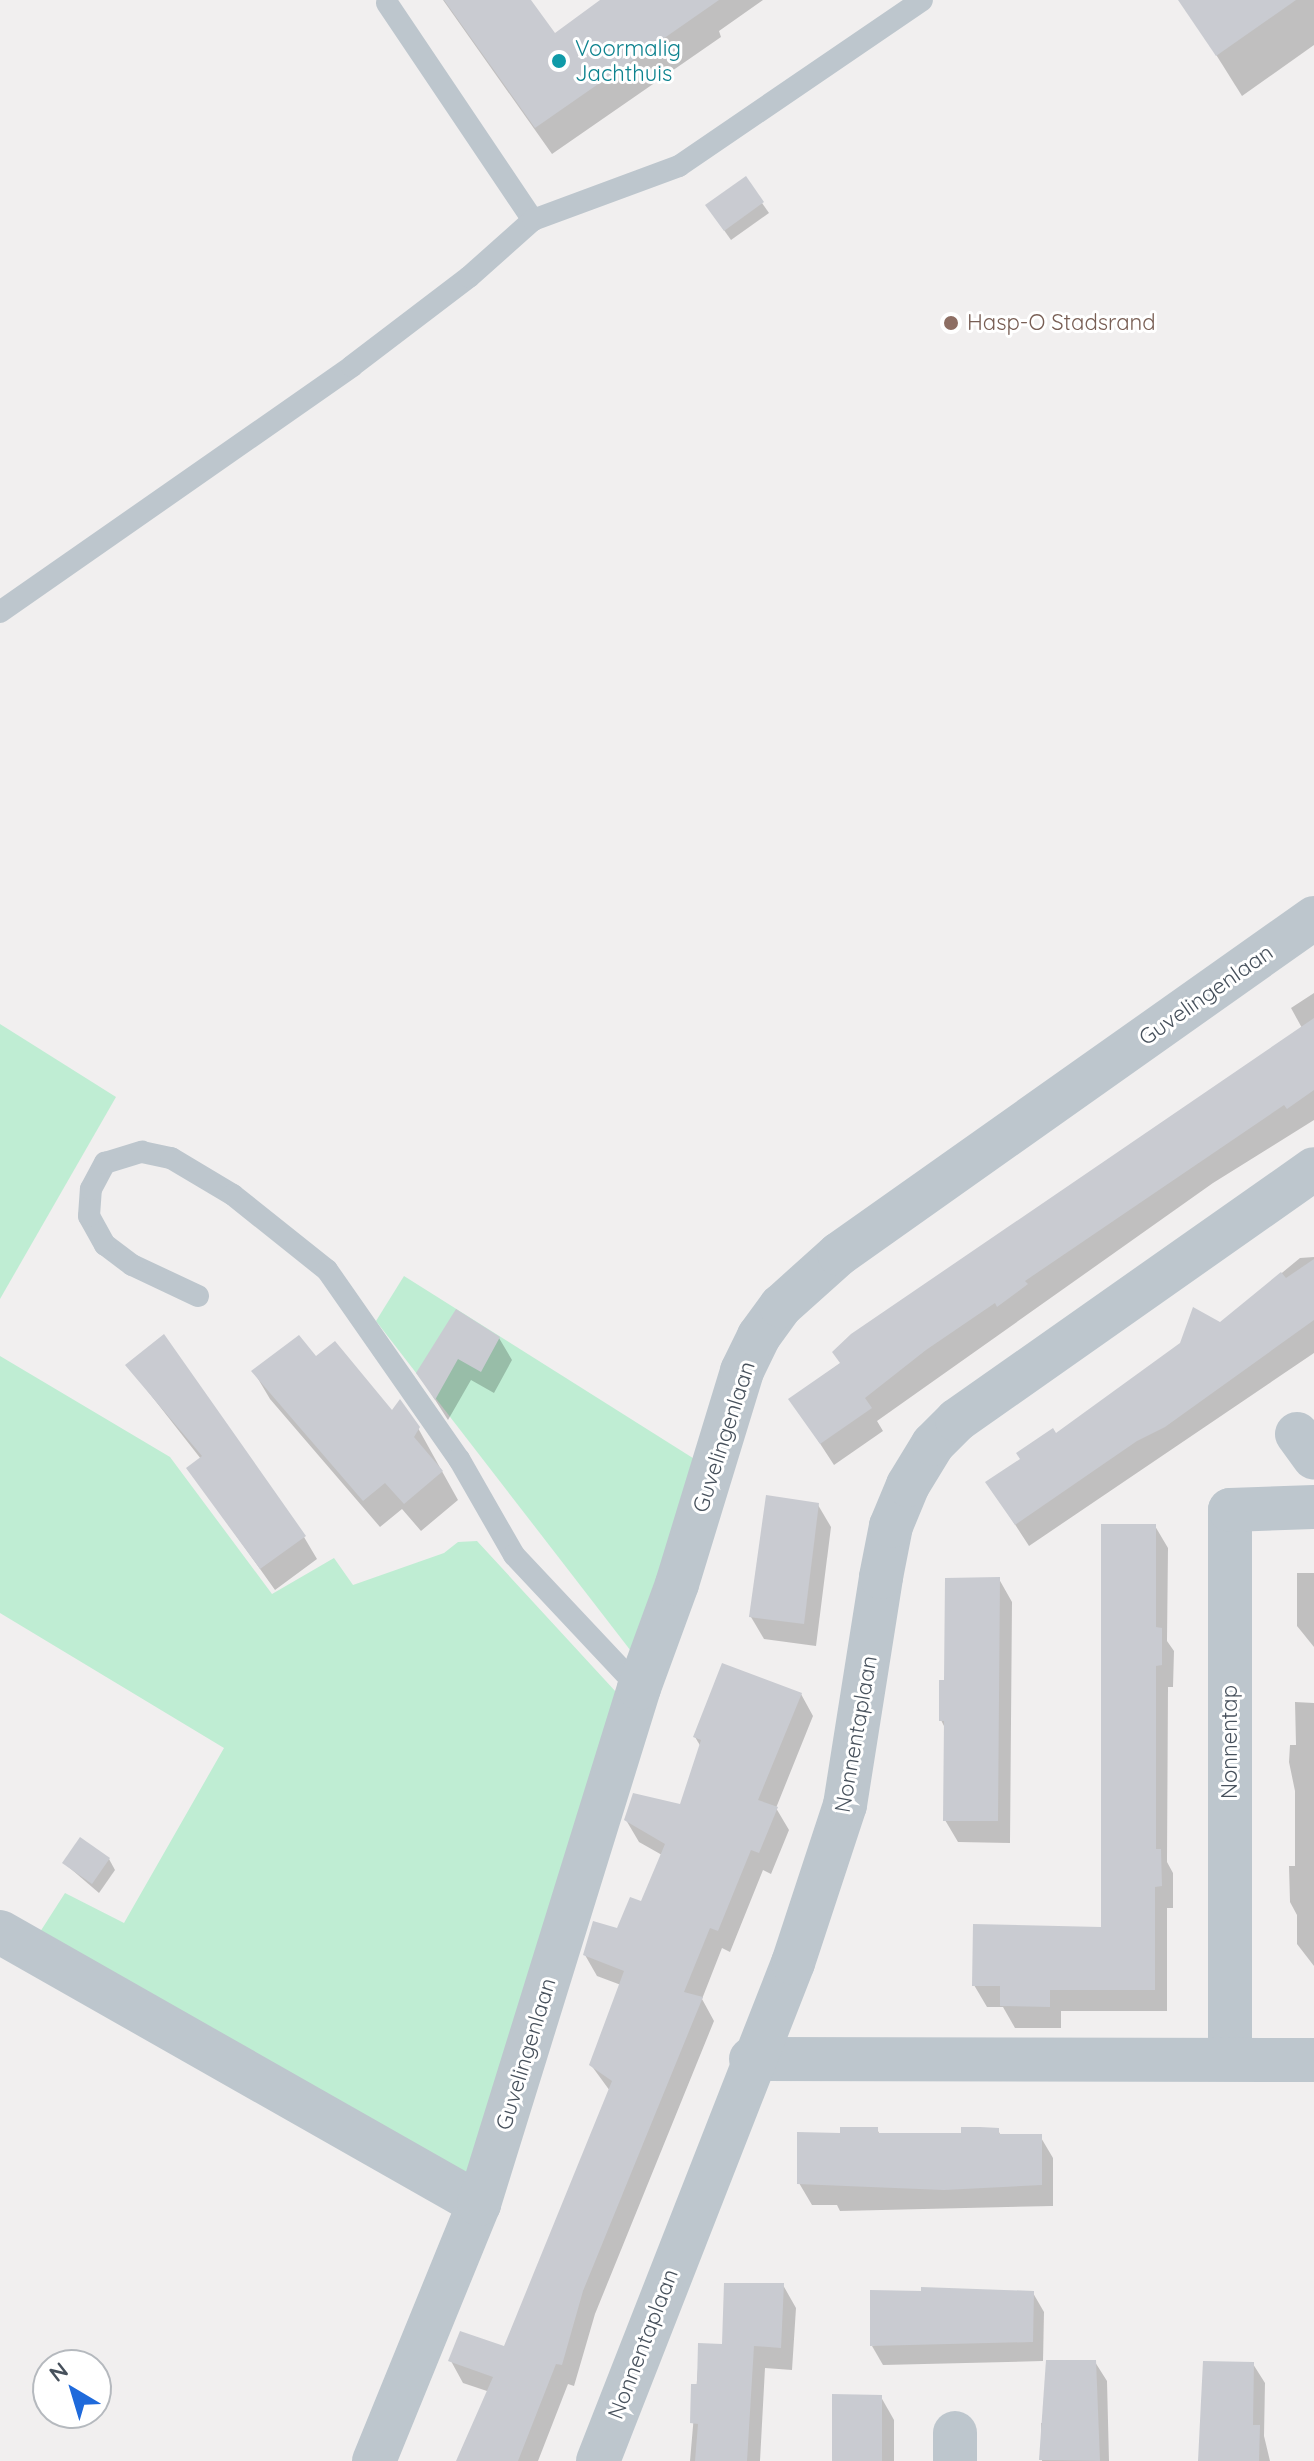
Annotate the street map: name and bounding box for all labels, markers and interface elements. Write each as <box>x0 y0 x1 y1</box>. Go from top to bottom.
place label: Voormalig Jachthuis <box>575 35 681 86</box>
marker: Voormalig Jachthuis <box>550 52 568 70</box>
place label: Hasp-O Stadsrand <box>967 310 1156 336</box>
marker: Hasp-O Stadsrand <box>942 314 960 332</box>
street label: Guvelingenlaan <box>1134 939 1278 1051</box>
street label: Guvelingenlaan <box>687 1358 761 1516</box>
street label: Nonnentaplaan <box>829 1654 883 1814</box>
street label: Nonnentap <box>1217 1685 1243 1799</box>
street label: Guvelingenlaan <box>490 1975 562 2133</box>
street label: Nonnentaplaan <box>602 2265 684 2423</box>
north arrow <box>32 2349 112 2429</box>
text: N <box>43 2356 73 2388</box>

